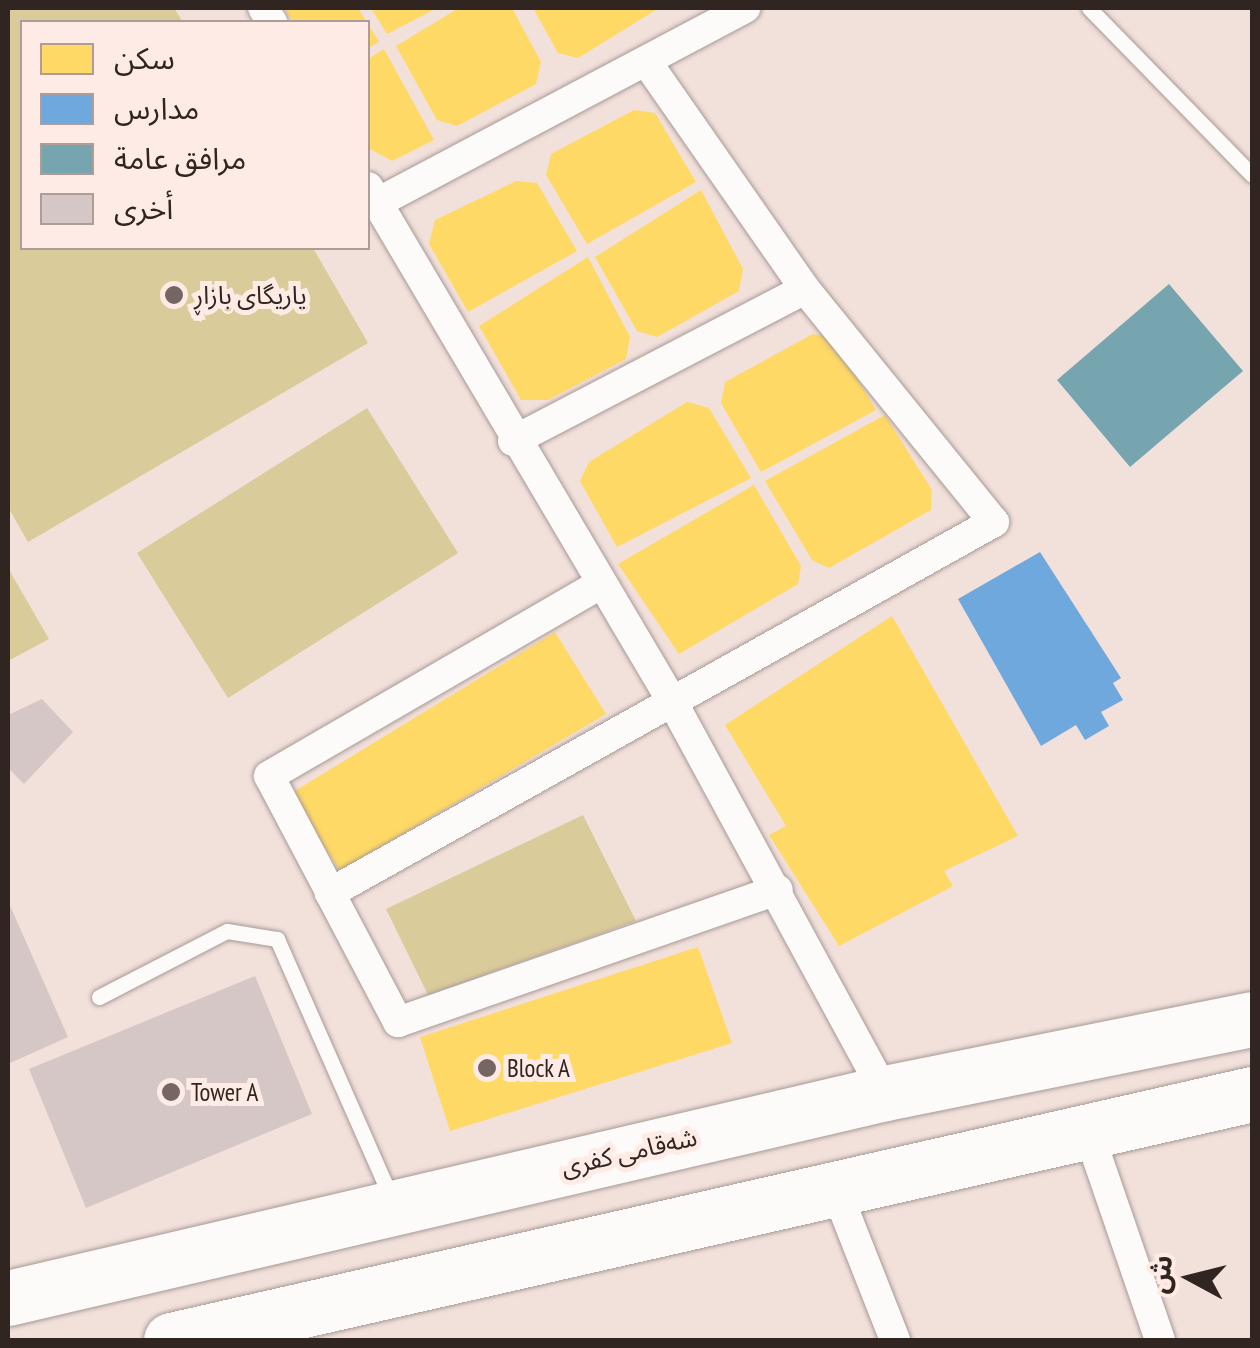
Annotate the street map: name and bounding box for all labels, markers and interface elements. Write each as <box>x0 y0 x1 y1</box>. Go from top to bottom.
legend <box>20 20 370 250</box>
text: سكن <box>114 38 175 77</box>
text: مدارس <box>114 88 199 127</box>
text: مرافق عامة <box>114 138 246 177</box>
text: أخرى <box>114 188 173 227</box>
place label: یاریگای بازاڕ <box>194 280 307 310</box>
marker: یاریگای بازاڕ <box>163 284 185 306</box>
place label: Block A <box>507 1053 571 1083</box>
marker: Block A <box>476 1057 498 1079</box>
place label: Tower A <box>191 1077 259 1107</box>
marker: Tower A <box>160 1081 182 1103</box>
street label: شەقامی کفری <box>558 1122 700 1182</box>
north arrow <box>1140 1228 1240 1328</box>
text: ش <box>1139 1253 1180 1296</box>

